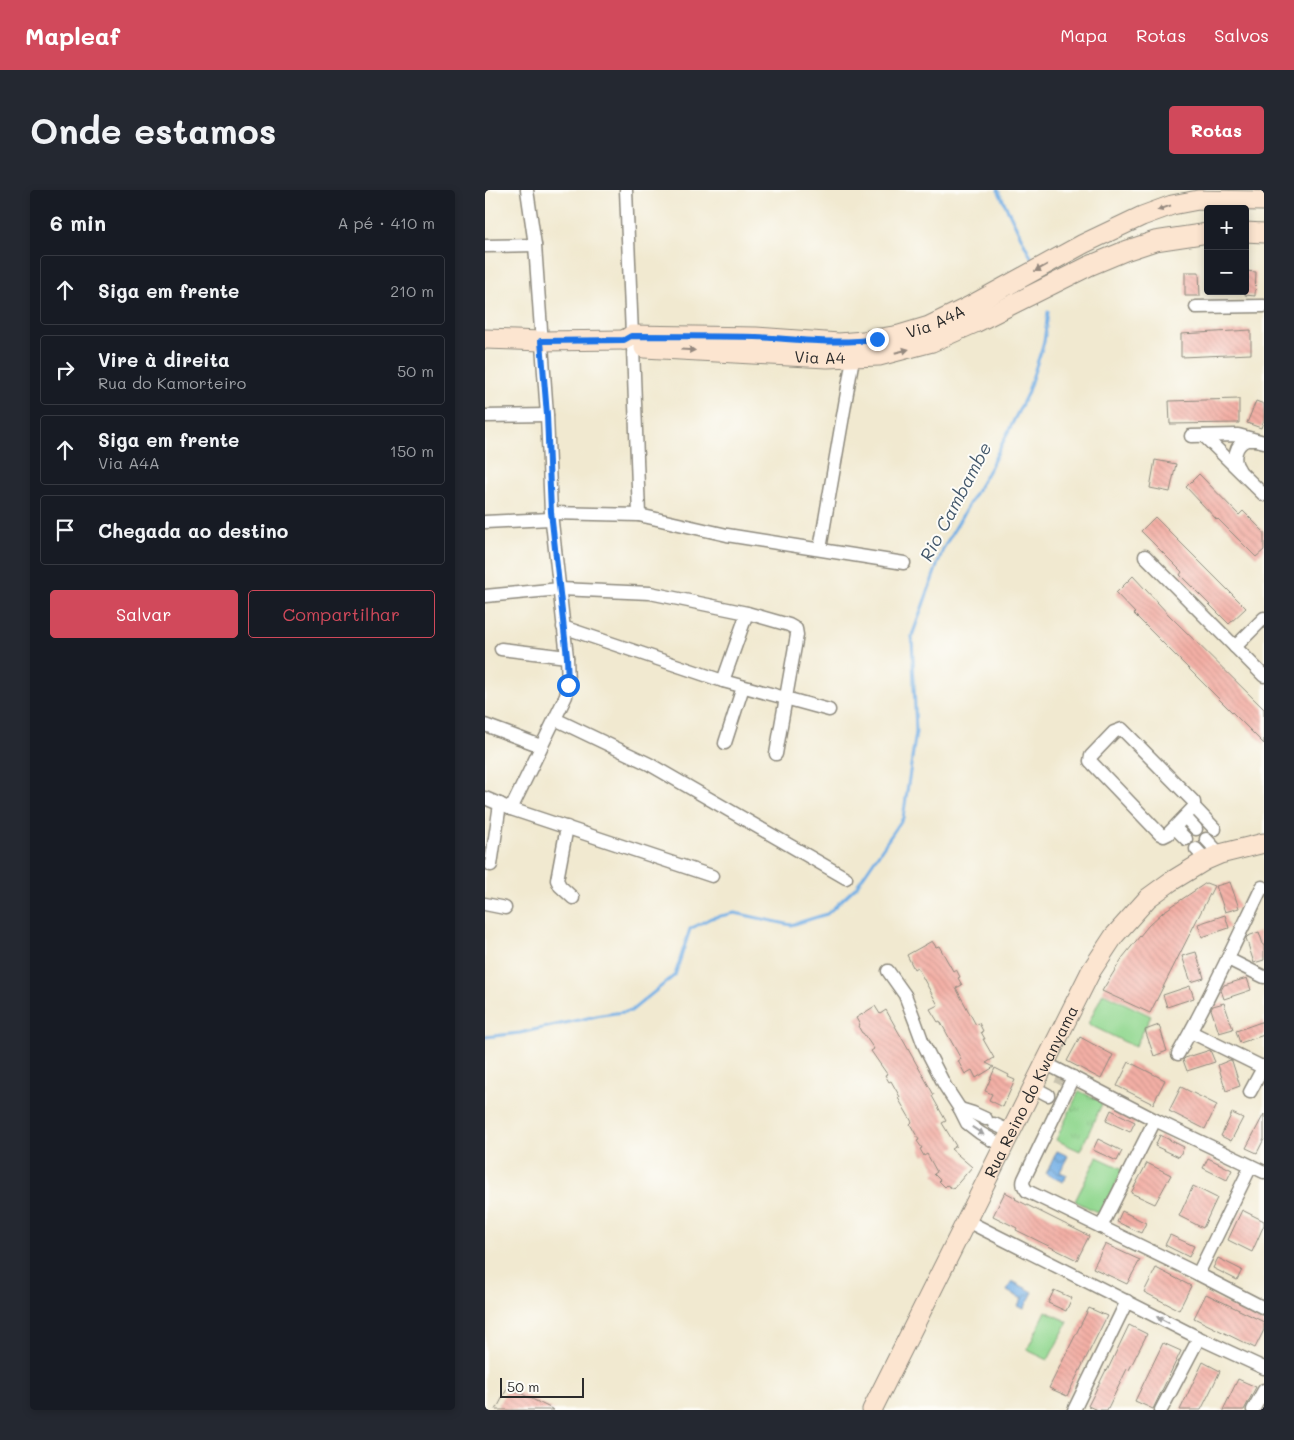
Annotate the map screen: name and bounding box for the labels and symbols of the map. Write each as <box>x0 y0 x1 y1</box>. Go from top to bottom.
one-way arrow <box>1156 204 1171 212</box>
one-way arrow <box>1033 264 1048 272</box>
street label: Via A4A <box>903 299 968 342</box>
route end <box>866 328 889 351</box>
street label: Via A4 <box>794 345 846 368</box>
one-way arrow <box>894 346 909 354</box>
one-way arrow <box>680 347 696 355</box>
water label: Rio Cambambe <box>914 438 997 565</box>
route start <box>557 674 580 697</box>
street label: Rua Reino do Kwanyama <box>979 1002 1082 1181</box>
one-way arrow <box>971 1126 985 1136</box>
one-way arrow <box>1156 1316 1170 1324</box>
scale bar <box>500 1375 584 1398</box>

